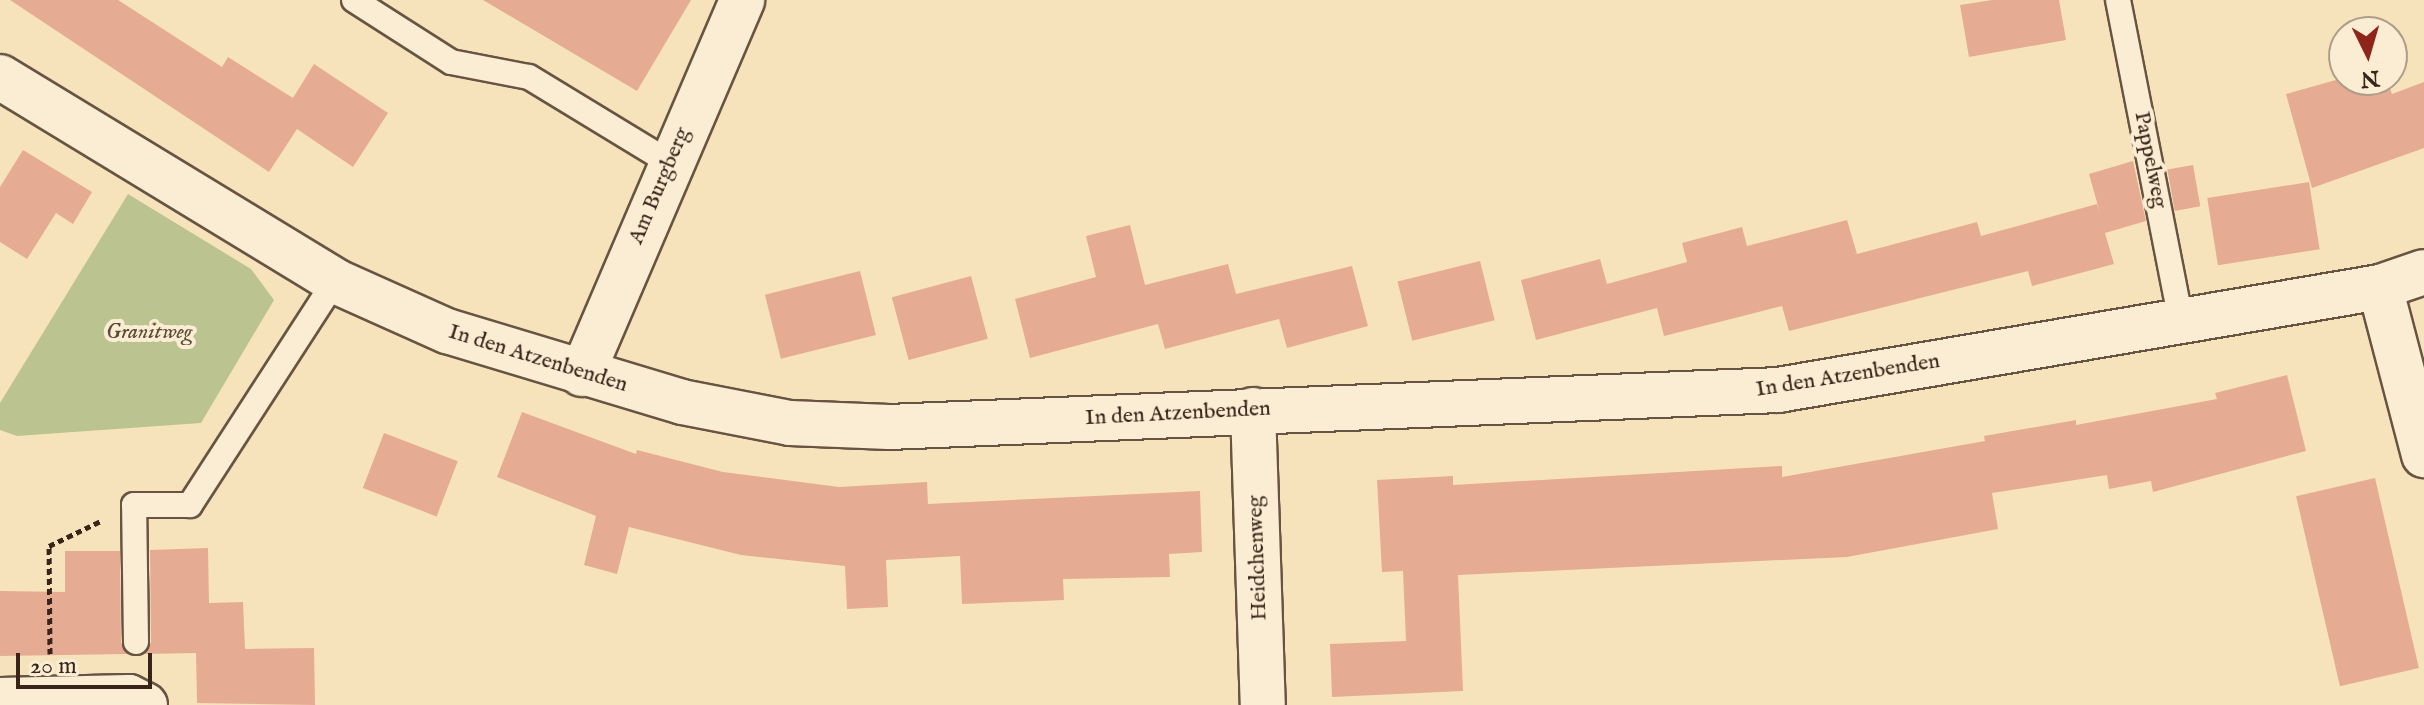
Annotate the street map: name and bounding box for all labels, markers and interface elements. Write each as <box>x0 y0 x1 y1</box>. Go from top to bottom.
north arrow <box>2328 16 2408 96</box>
text: N <box>2359 63 2381 93</box>
street label: Pappelweg <box>2128 109 2172 211</box>
street label: Am Burgberg <box>624 124 696 248</box>
street label: In den Atzenbenden <box>445 319 631 399</box>
park label: Granitweg <box>106 320 192 346</box>
street label: In den Atzenbenden <box>1754 348 1942 404</box>
street label: In den Atzenbenden <box>1085 396 1271 432</box>
street label: Heidchenweg <box>1243 495 1273 621</box>
scale bar <box>20 637 156 687</box>
text: 20 m <box>30 651 77 682</box>

